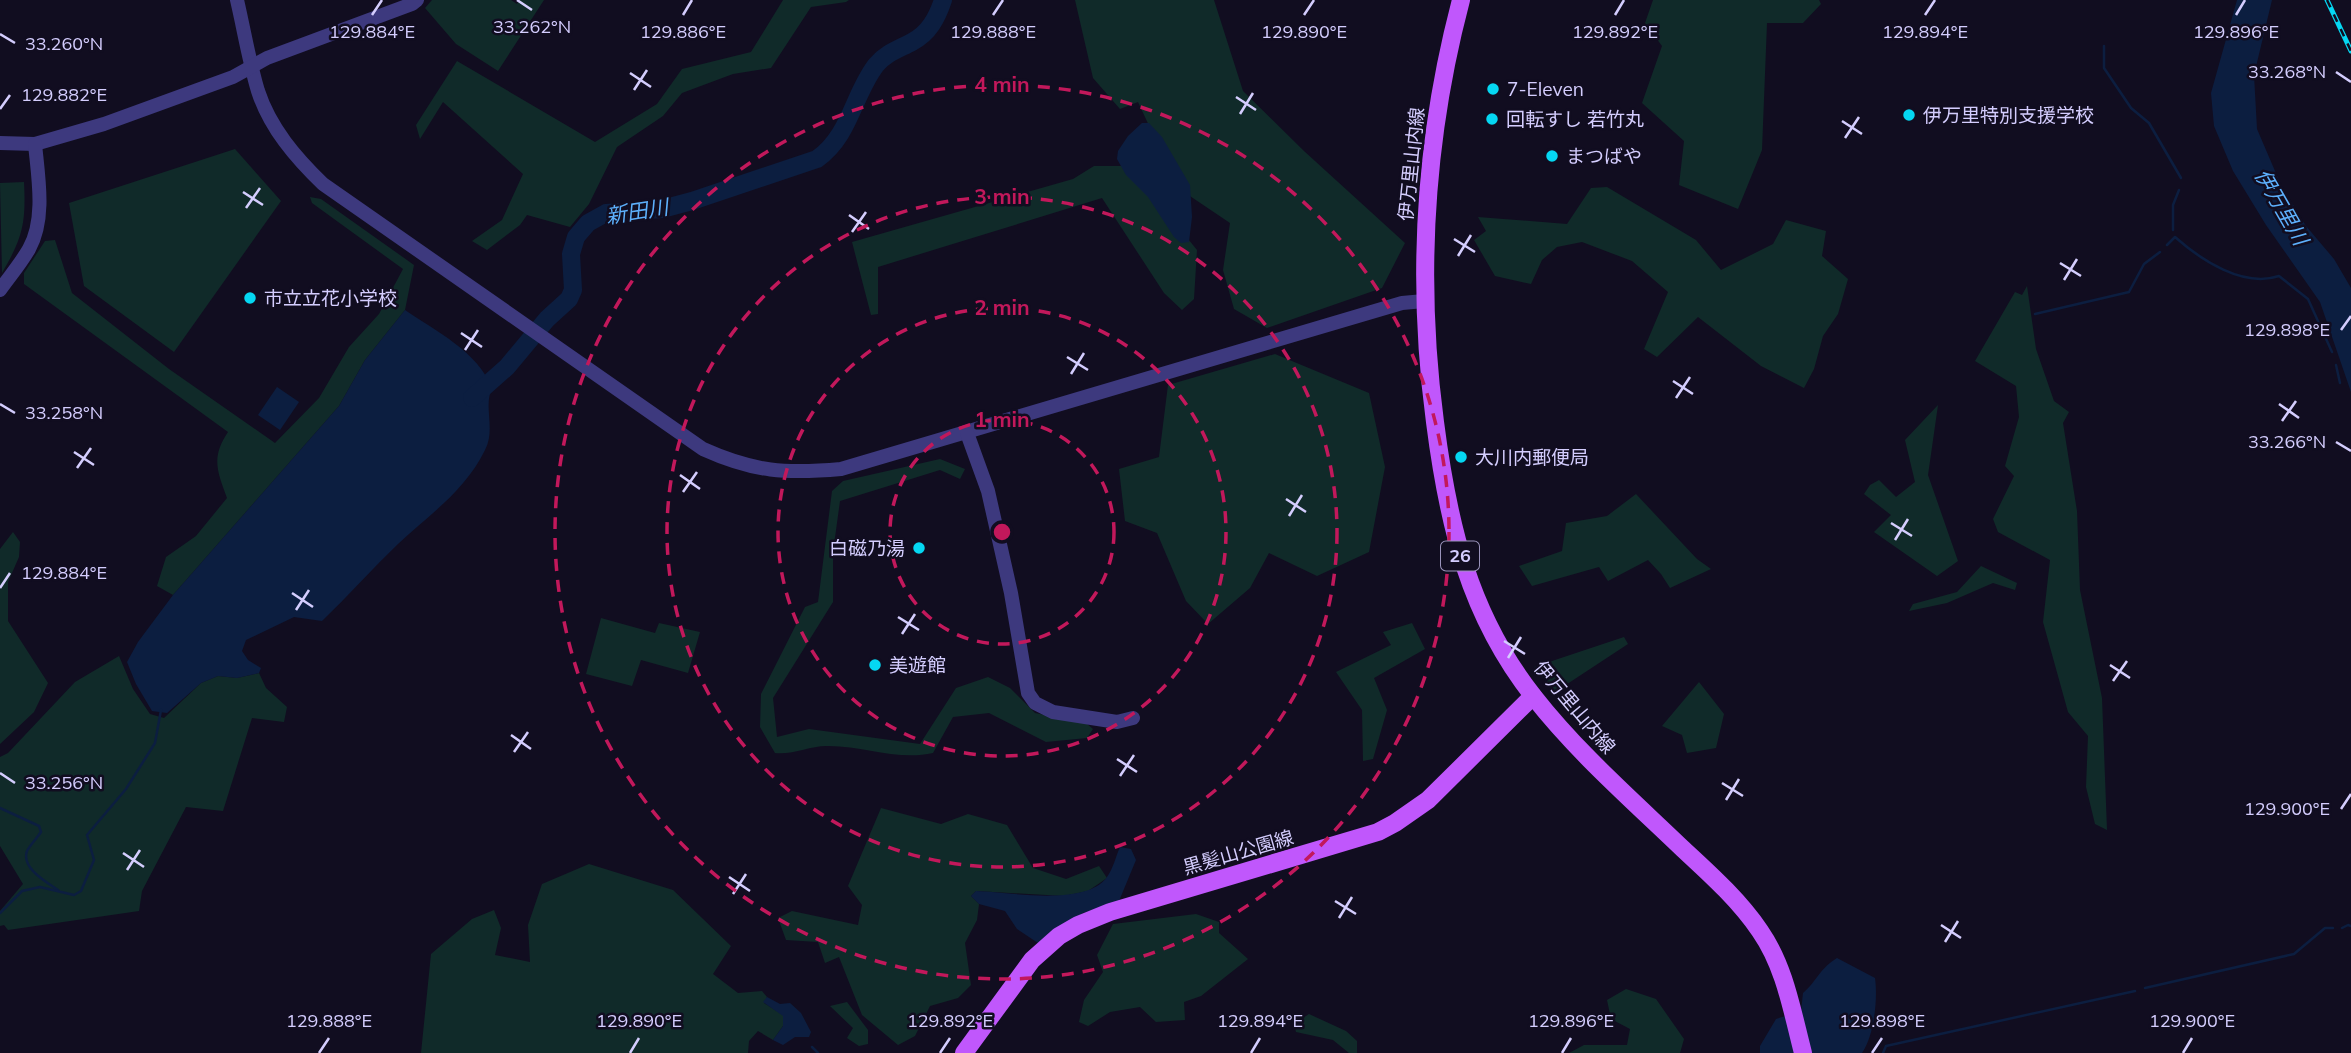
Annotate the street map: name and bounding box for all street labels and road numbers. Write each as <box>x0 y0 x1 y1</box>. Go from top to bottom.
street label: 伊万里山内線 <box>1393 106 1429 222</box>
road number: 26 <box>1441 542 1479 570</box>
street label: 伊万里山内線 <box>1529 656 1621 758</box>
street label: 黒髪山公園線 <box>1180 825 1296 879</box>

